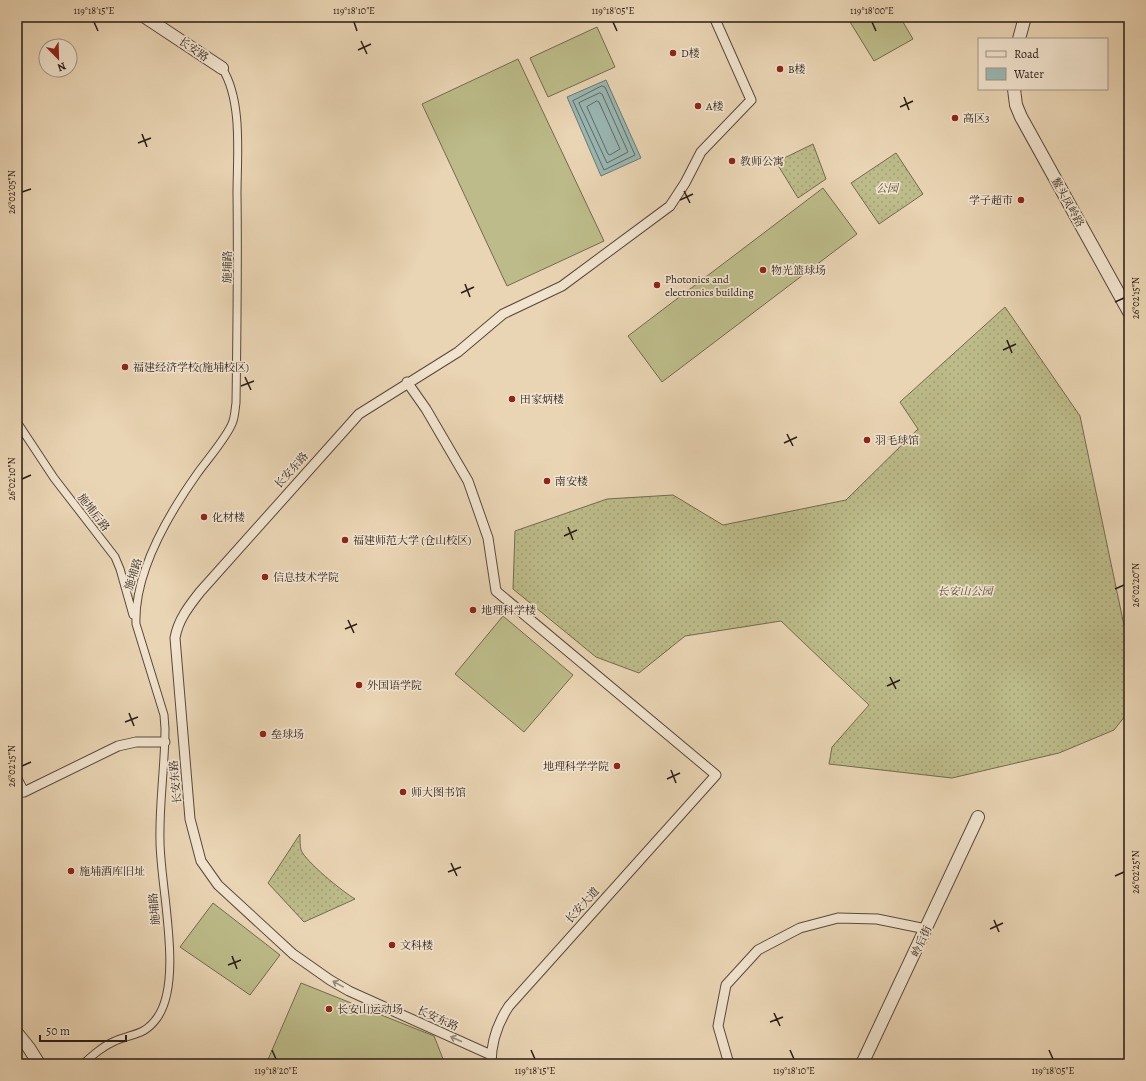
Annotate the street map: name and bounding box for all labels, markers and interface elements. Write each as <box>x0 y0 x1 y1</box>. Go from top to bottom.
text: 119°18'15"E <box>73 4 115 17</box>
text: 119°18'10"E <box>333 4 375 17</box>
text: 119°18'05"E <box>592 4 635 17</box>
text: 119°18'00"E <box>850 4 894 17</box>
street label: 长安路 <box>176 34 212 65</box>
north arrow <box>38 38 78 78</box>
legend <box>978 38 1108 90</box>
place label: D楼 <box>681 46 700 61</box>
text: Road <box>1014 46 1040 62</box>
marker: D楼 <box>668 48 678 58</box>
text: N <box>55 58 68 75</box>
place label: B楼 <box>788 62 806 77</box>
marker: B楼 <box>775 64 785 74</box>
text: Water <box>1013 66 1044 82</box>
place label: A楼 <box>705 99 723 114</box>
marker: A楼 <box>693 101 703 111</box>
place label: 高区3 <box>963 111 990 126</box>
marker: 高区3 <box>950 113 960 123</box>
place label: 教师公寓 <box>740 154 784 169</box>
marker: 教师公寓 <box>727 156 737 166</box>
text: 26°02'05"N <box>5 170 18 214</box>
street label: 鳌头凤岭路 <box>1048 175 1087 230</box>
park label: 公园 <box>876 181 900 196</box>
place label: 学子超市 <box>969 193 1013 208</box>
marker: 学子超市 <box>1016 195 1026 205</box>
street label: 施埔路 <box>220 250 235 284</box>
place label: 物光篮球场 <box>771 263 826 278</box>
marker: 物光篮球场 <box>758 265 768 275</box>
place label: Photonics and electronics building <box>665 272 754 300</box>
text: 26°02'15"N <box>1129 277 1142 319</box>
marker: Photonics and electronics building <box>652 280 662 290</box>
place label: 福建经济学校(施埔校区) <box>133 360 249 375</box>
marker: 福建经济学校(施埔校区) <box>120 362 130 372</box>
place label: 田家炳楼 <box>520 392 564 407</box>
marker: 田家炳楼 <box>507 394 517 404</box>
place label: 羽毛球馆 <box>875 433 919 448</box>
marker: 羽毛球馆 <box>862 435 872 445</box>
street label: 长安东路 <box>271 449 312 492</box>
text: 26°02'10"N <box>5 457 18 501</box>
place label: 南安楼 <box>555 474 588 489</box>
marker: 南安楼 <box>542 476 552 486</box>
street label: 施埔后路 <box>74 490 113 534</box>
place label: 化材楼 <box>212 510 245 525</box>
marker: 化材楼 <box>199 512 209 522</box>
place label: 福建师范大学 (仓山校区) <box>353 533 471 548</box>
marker: 福建师范大学 (仓山校区) <box>340 535 350 545</box>
street label: 施埔路 <box>121 556 146 592</box>
text: 26°02'20"N <box>1129 563 1142 607</box>
place label: 信息技术学院 <box>273 570 339 585</box>
marker: 信息技术学院 <box>260 572 270 582</box>
park label: 长安山公园 <box>938 584 994 599</box>
place label: 地理科学楼 <box>481 603 536 618</box>
marker: 地理科学楼 <box>468 605 478 615</box>
place label: 外国语学院 <box>367 678 422 693</box>
marker: 外国语学院 <box>354 680 364 690</box>
place label: 垒球场 <box>271 727 304 742</box>
marker: 垒球场 <box>258 729 268 739</box>
text: 26°02'15"N <box>5 745 18 787</box>
street label: 长安东路 <box>166 759 185 805</box>
place label: 地理科学学院 <box>543 759 609 774</box>
marker: 地理科学学院 <box>612 761 622 771</box>
place label: 师大图书馆 <box>411 785 466 800</box>
marker: 师大图书馆 <box>398 787 408 797</box>
text: 26°02'25"N <box>1129 850 1142 894</box>
place label: 施埔酒库旧址 <box>79 864 145 879</box>
marker: 施埔酒库旧址 <box>66 866 76 876</box>
street label: 长安大道 <box>562 884 603 927</box>
street label: 施埔路 <box>146 892 163 926</box>
street label: 岭后街 <box>908 923 935 959</box>
place label: 文科楼 <box>400 938 433 953</box>
marker: 文科楼 <box>387 940 397 950</box>
one-way arrow <box>332 980 344 988</box>
place label: 长安山运动场 <box>337 1002 403 1017</box>
street label: 长安东路 <box>415 1003 461 1034</box>
marker: 长安山运动场 <box>324 1004 334 1014</box>
scale bar <box>40 1017 126 1043</box>
text: 50 m <box>46 1023 70 1039</box>
one-way arrow <box>450 1035 462 1042</box>
text: 119°18'20"E <box>254 1064 298 1077</box>
text: 119°18'15"E <box>514 1064 556 1077</box>
text: 119°18'10"E <box>773 1064 815 1077</box>
text: 119°18'05"E <box>1032 1064 1075 1077</box>

